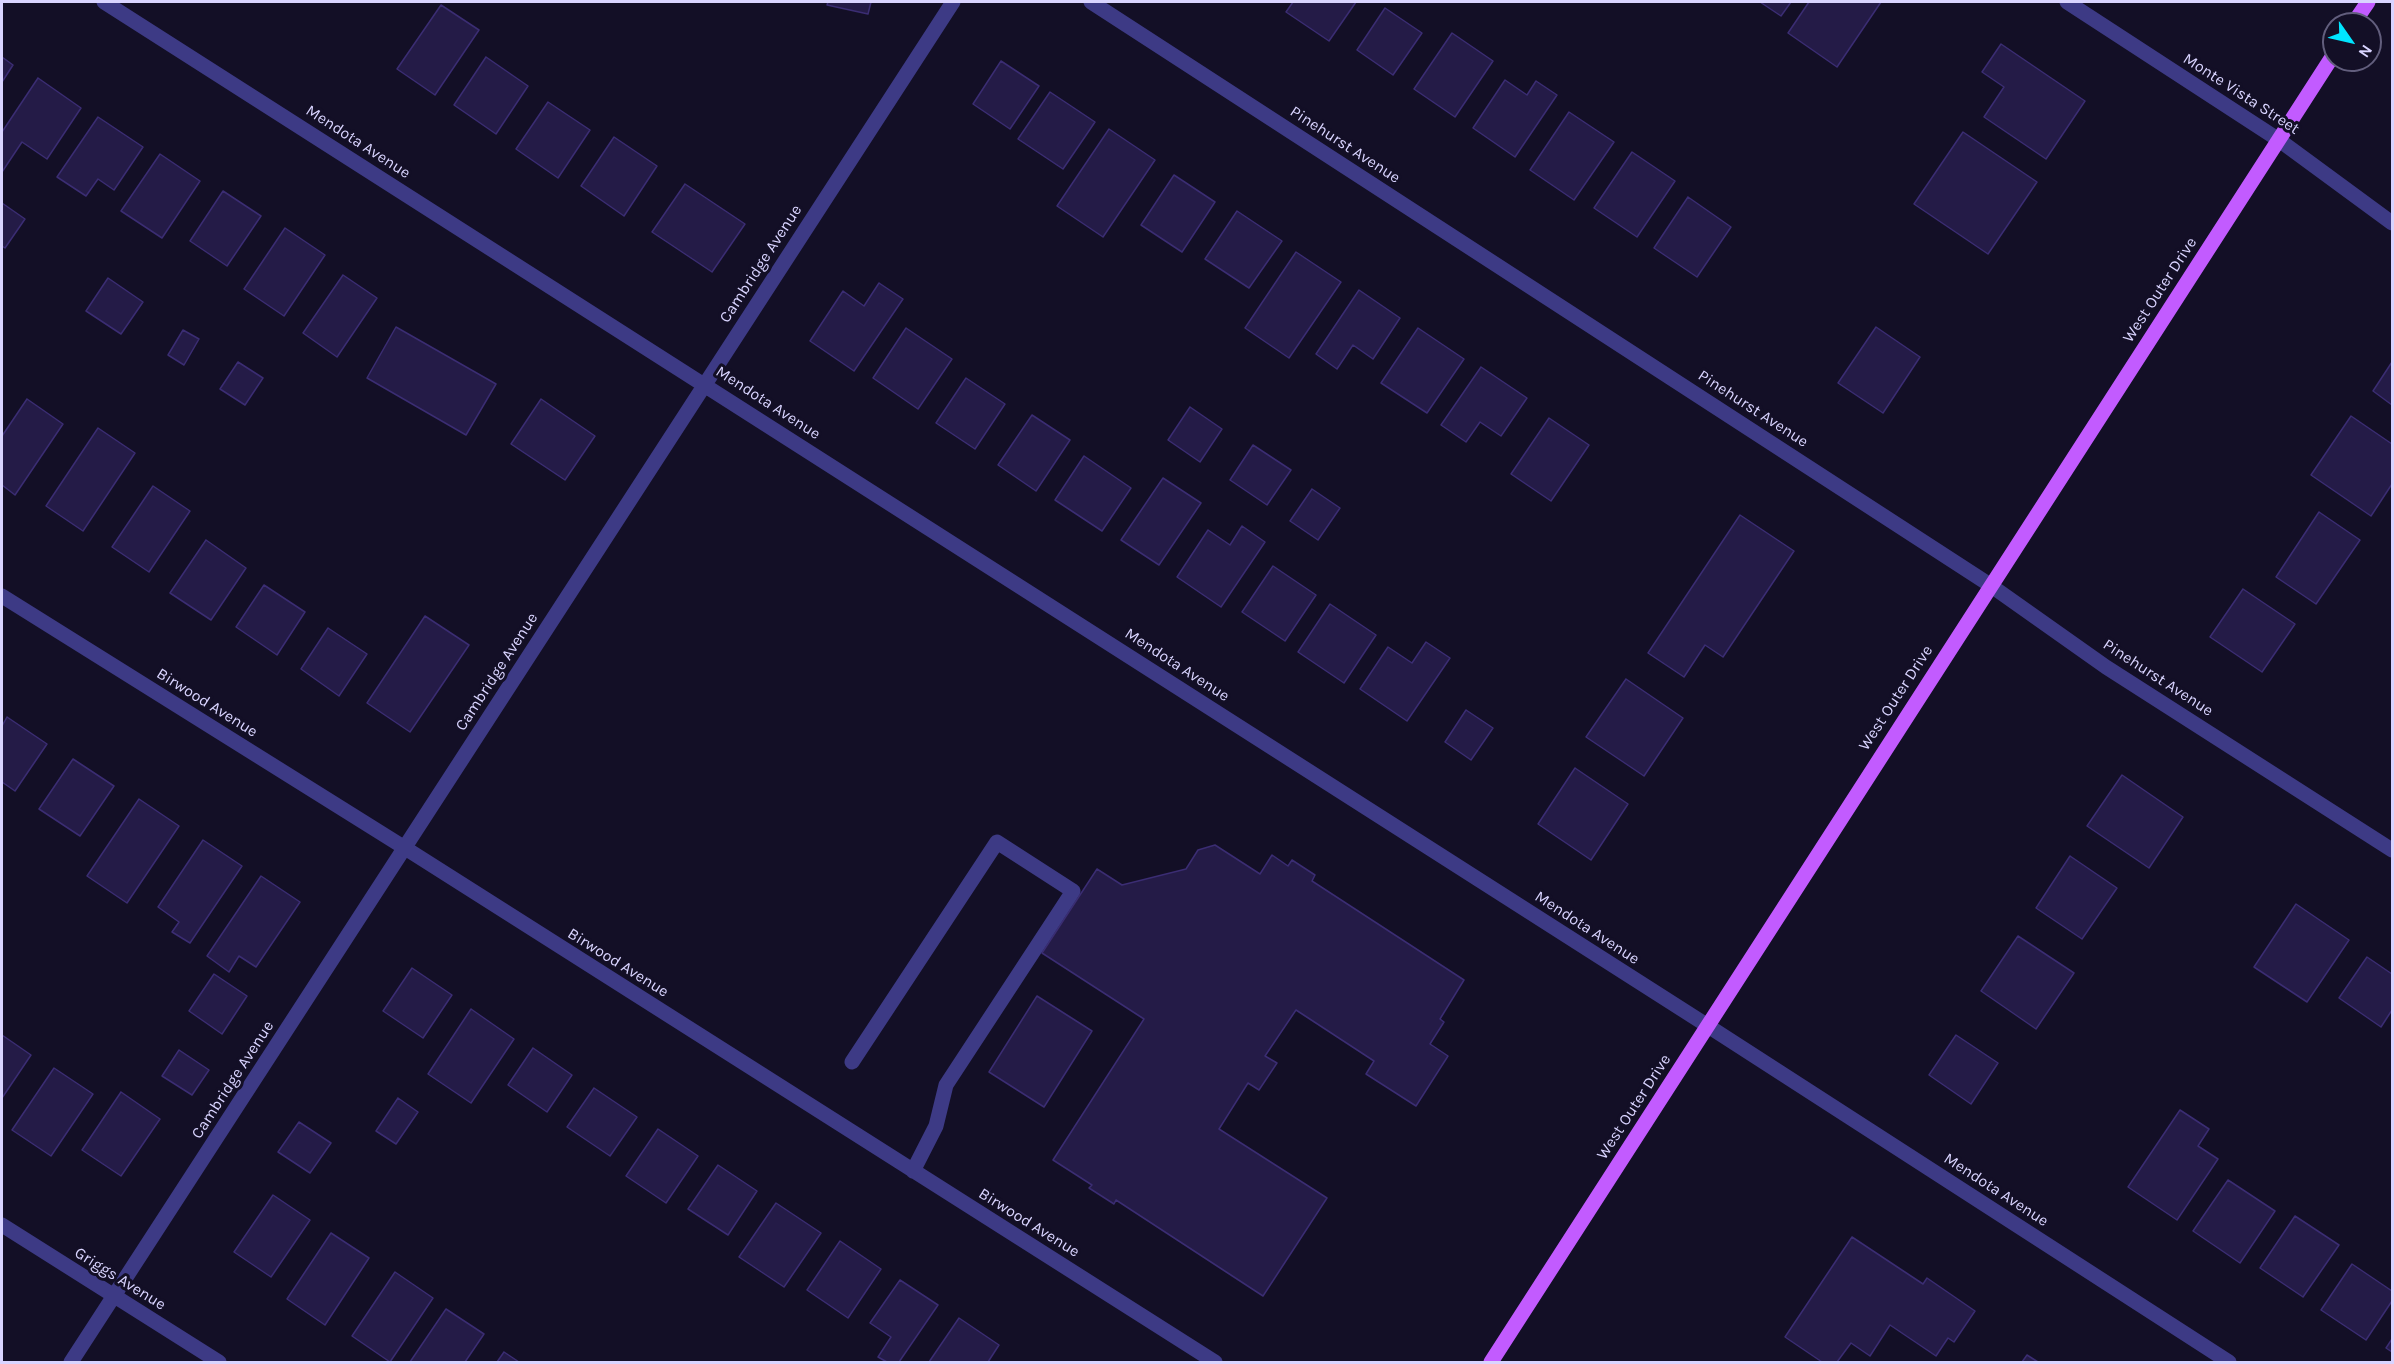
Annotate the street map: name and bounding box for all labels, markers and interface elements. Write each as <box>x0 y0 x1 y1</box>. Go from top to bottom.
north arrow <box>2322 12 2382 72</box>
text: N <box>2355 41 2377 61</box>
street label: Monte Vista Street <box>2179 49 2303 139</box>
street label: Mendota Avenue <box>302 101 414 183</box>
street label: Pinehurst Avenue <box>1286 102 1404 188</box>
street label: Cambridge Avenue <box>716 201 806 327</box>
street label: West Outer Drive <box>2119 234 2201 346</box>
street label: Mendota Avenue <box>712 362 824 444</box>
street label: Pinehurst Avenue <box>1694 366 1812 452</box>
street label: Cambridge Avenue <box>452 609 542 735</box>
street label: Mendota Avenue <box>1121 624 1233 706</box>
street label: Pinehurst Avenue <box>2099 635 2217 721</box>
street label: West Outer Drive <box>1855 642 1937 754</box>
street label: Birwood Avenue <box>153 664 261 742</box>
street label: Mendota Avenue <box>1531 887 1643 969</box>
street label: Birwood Avenue <box>564 924 672 1002</box>
street label: Cambridge Avenue <box>188 1017 278 1143</box>
street label: West Outer Drive <box>1593 1051 1675 1163</box>
street label: Mendota Avenue <box>1940 1149 2052 1231</box>
street label: Birwood Avenue <box>975 1184 1083 1262</box>
street label: Griggs Avenue <box>71 1243 169 1315</box>

